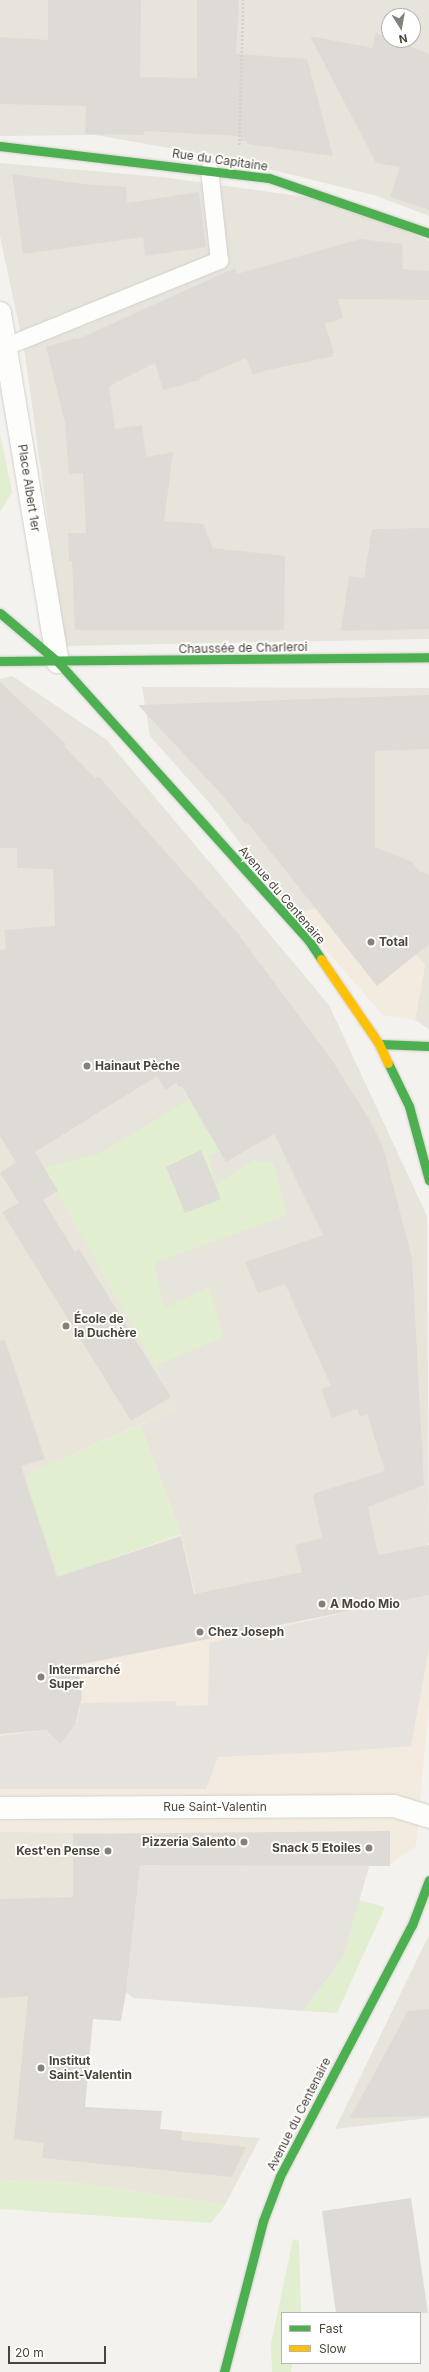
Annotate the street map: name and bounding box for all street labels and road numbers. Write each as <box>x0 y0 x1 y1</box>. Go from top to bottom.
street label: Rue du Capitaine <box>171 146 269 174</box>
street label: Place Albert 1er <box>15 443 43 533</box>
street label: Chaussée de Charleroi <box>178 640 308 656</box>
street label: Avenue du Centenaire <box>236 843 328 947</box>
street label: Rue Saint-Valentin <box>163 1800 267 1814</box>
street label: Avenue du Centenaire <box>264 2055 334 2173</box>

